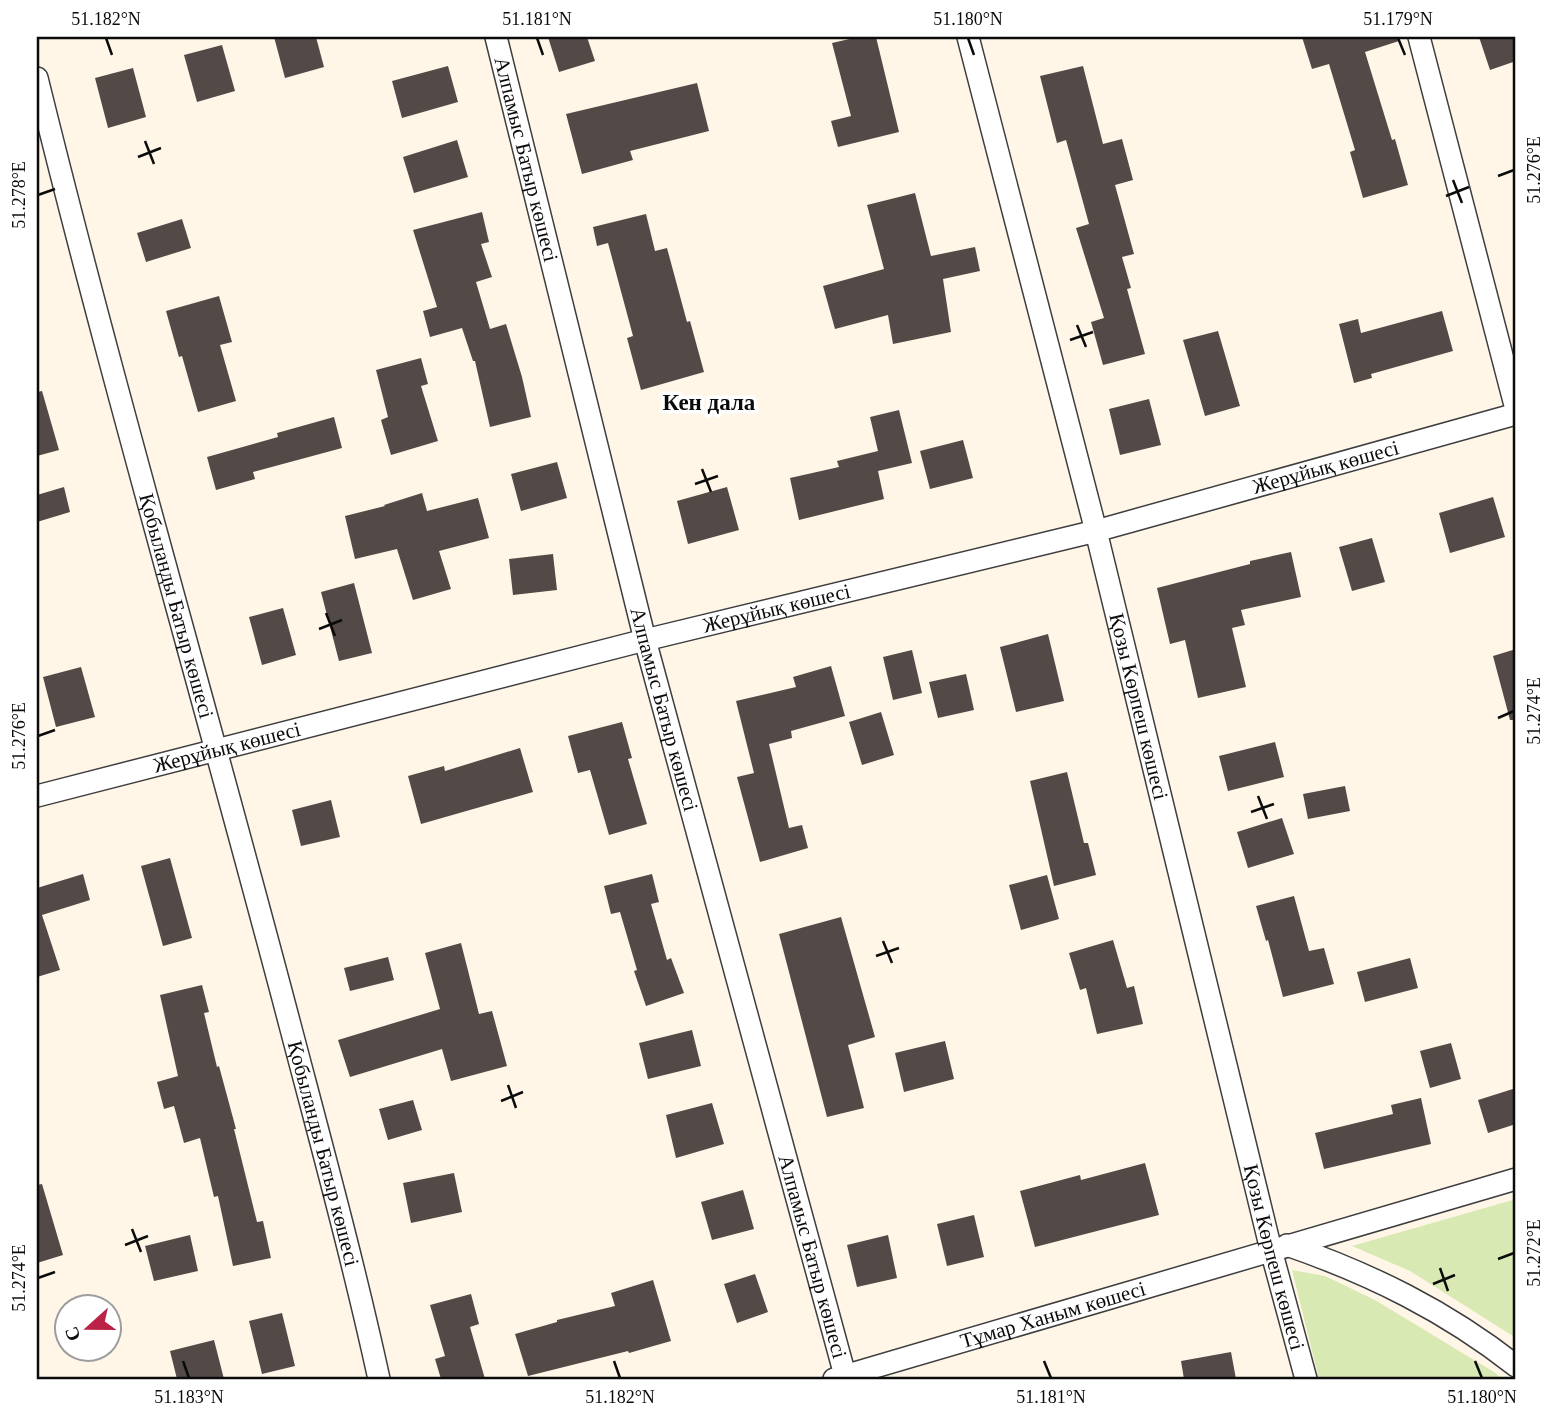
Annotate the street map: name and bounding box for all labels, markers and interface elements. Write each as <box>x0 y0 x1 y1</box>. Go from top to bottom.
text: 51.182°N <box>71 9 141 29</box>
text: 51.181°N <box>502 9 572 29</box>
text: 51.180°N <box>933 9 1003 29</box>
text: 51.179°N <box>1363 9 1433 29</box>
street label: Алпамыс Батыр көшесі <box>489 55 563 264</box>
text: 51.276°E <box>1524 136 1544 204</box>
text: 51.278°E <box>9 161 29 229</box>
district label: Кен дала <box>663 390 756 415</box>
street label: Жерұйық көшесі <box>1250 435 1402 499</box>
street label: Қобыланды Батыр көшесі <box>134 491 219 721</box>
street label: Жерұйық көшесі <box>700 579 853 638</box>
street label: Алпамыс Батыр көшесі <box>625 605 703 814</box>
street label: Қозы Көрпеш көшесі <box>1104 611 1173 802</box>
text: 51.274°E <box>1524 677 1544 745</box>
text: 51.276°E <box>9 702 29 770</box>
street label: Жерұйық көшесі <box>151 717 303 778</box>
street label: Қобыланды Батыр көшесі <box>283 1038 364 1269</box>
street label: Алпамыс Батыр көшесі <box>774 1152 852 1361</box>
street label: Қозы Көрпеш көшесі <box>1239 1162 1310 1353</box>
text: 51.272°E <box>1524 1219 1544 1287</box>
text: 51.274°E <box>9 1244 29 1312</box>
street label: Тұмар Ханым көшесі <box>957 1276 1148 1353</box>
north arrow <box>52 1294 122 1364</box>
text: С <box>60 1324 85 1344</box>
text: 51.183°N <box>154 1387 224 1407</box>
text: 51.182°N <box>585 1387 655 1407</box>
text: 51.181°N <box>1016 1387 1086 1407</box>
text: 51.180°N <box>1447 1387 1517 1407</box>

